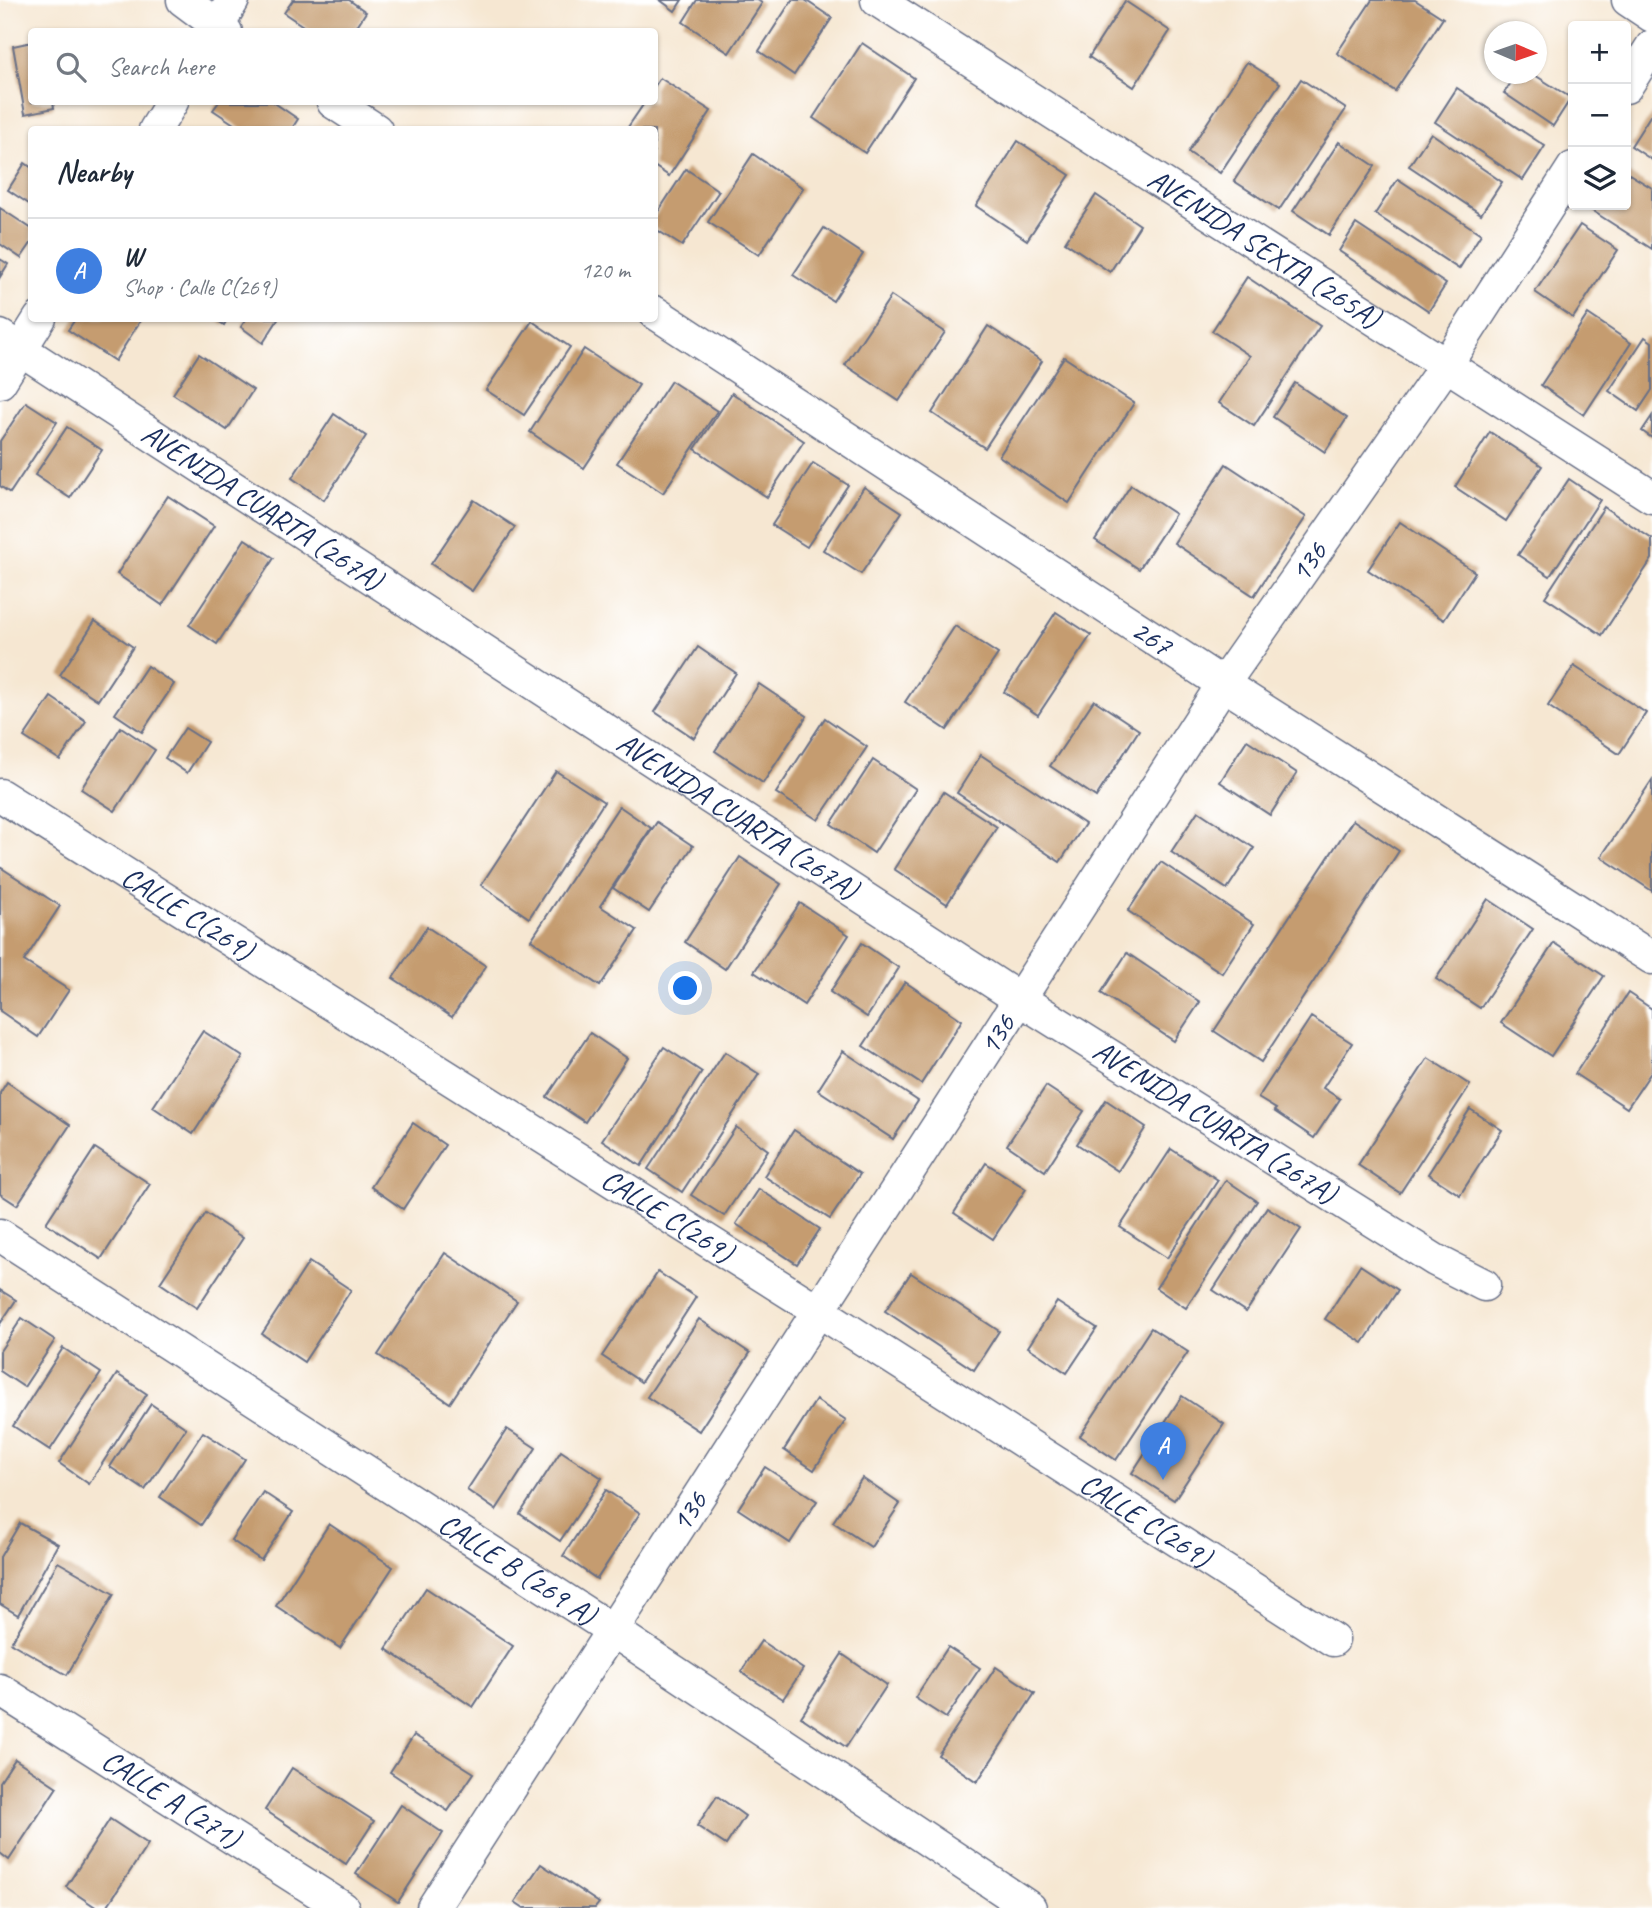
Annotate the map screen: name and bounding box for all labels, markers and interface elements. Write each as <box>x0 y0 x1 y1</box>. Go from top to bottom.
north arrow <box>1484 21 1547 84</box>
map controls <box>1568 21 1631 210</box>
button: + <box>1568 21 1631 84</box>
search box <box>28 28 658 105</box>
icon: search <box>52 48 90 86</box>
text: Search here <box>108 50 214 83</box>
button: − <box>1568 84 1631 147</box>
button: layers <box>1568 147 1631 210</box>
text: Nearby <box>56 153 132 191</box>
street label: AVENIDA SEXTA (265A) <box>1141 160 1389 338</box>
text: W <box>123 240 142 273</box>
text: A <box>73 256 85 285</box>
text: 120 m <box>581 256 630 285</box>
text: Shop · Calle C(269) <box>123 273 277 302</box>
street label: AVENIDA CUARTA (267A) <box>135 414 392 600</box>
street label: 136 <box>1281 533 1337 589</box>
street label: 267 <box>1125 611 1181 665</box>
street label: AVENIDA CUARTA (267A) <box>610 723 867 909</box>
street label: CALLE C(269) <box>115 858 263 970</box>
your location <box>668 971 702 1005</box>
street label: 136 <box>970 1006 1025 1062</box>
street label: AVENIDA CUARTA (267A) <box>1086 1031 1346 1214</box>
street label: CALLE C(269) <box>594 1160 742 1272</box>
pin: A <box>1140 1422 1186 1480</box>
street label: CALLE C(269) <box>1073 1464 1220 1577</box>
street label: 136 <box>662 1483 717 1539</box>
street label: CALLE B (269 A) <box>432 1504 605 1635</box>
street label: CALLE A (271) <box>95 1741 250 1858</box>

